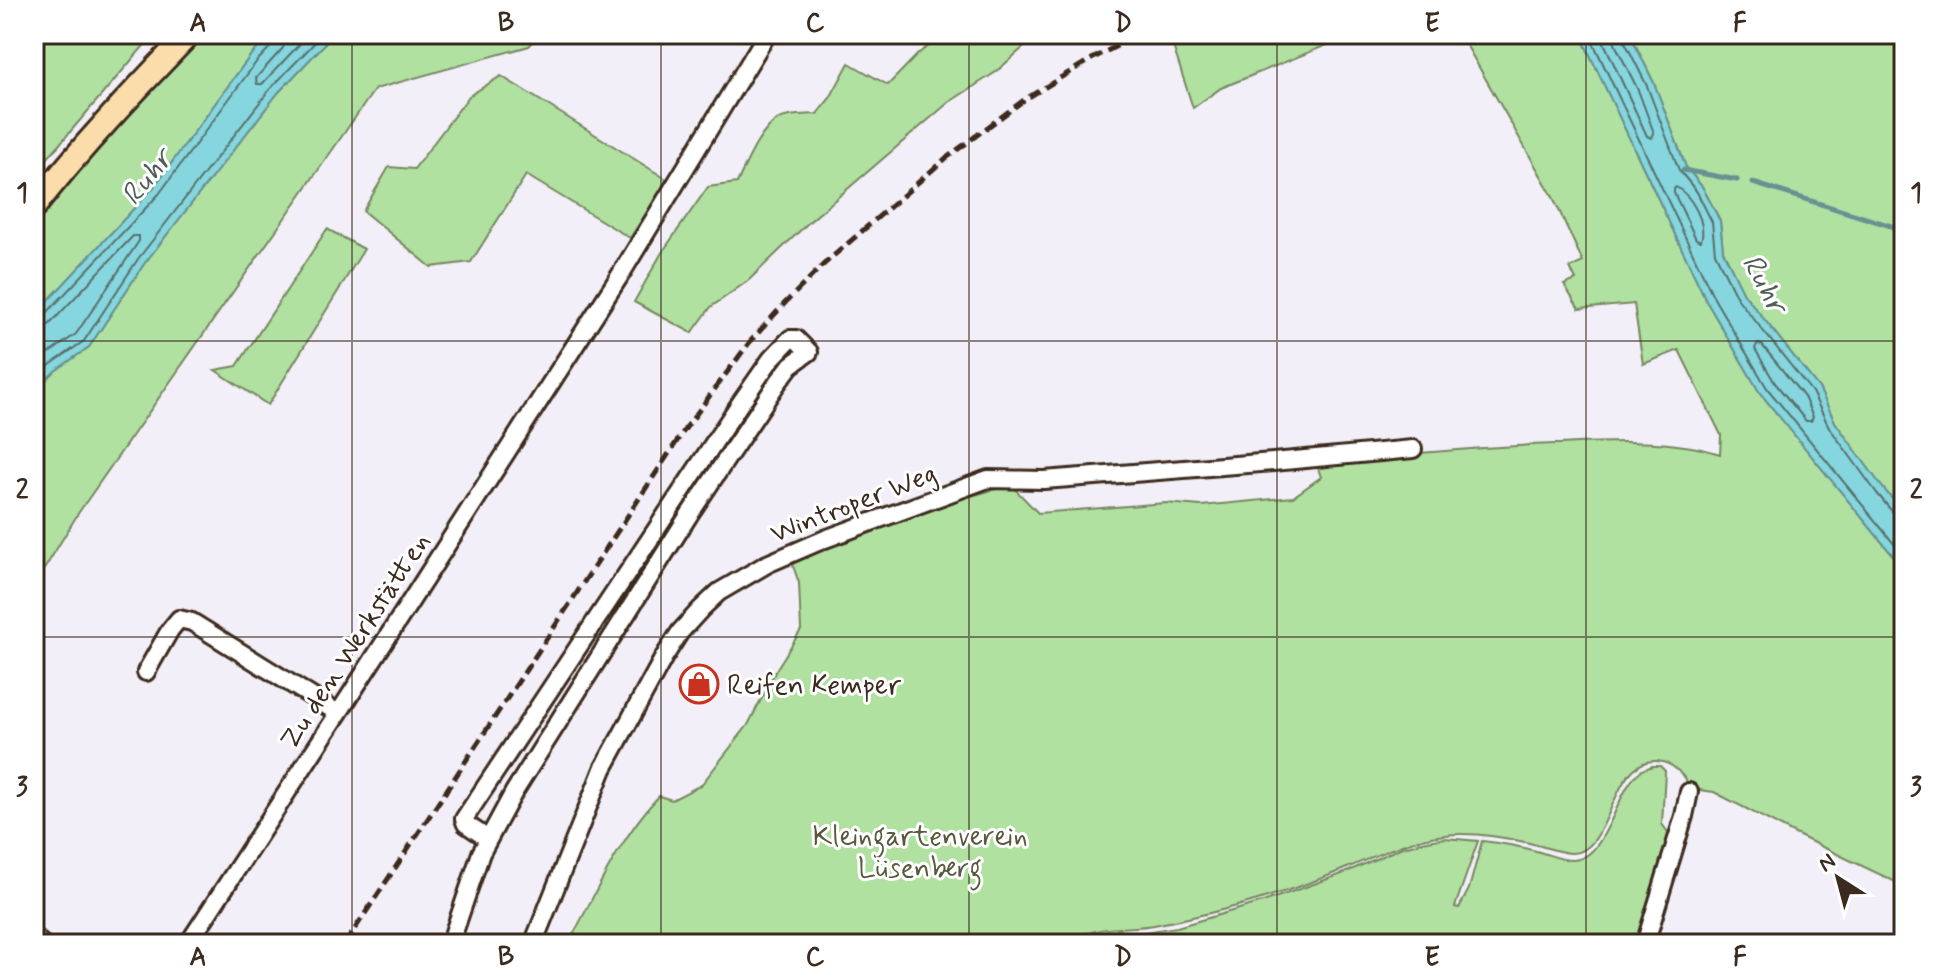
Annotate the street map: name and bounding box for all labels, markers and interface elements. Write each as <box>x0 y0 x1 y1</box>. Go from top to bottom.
text: A <box>189 7 207 41</box>
text: B <box>498 7 514 41</box>
text: C <box>806 7 825 41</box>
text: D <box>1114 7 1132 41</box>
text: E <box>1424 7 1440 41</box>
text: F <box>1733 7 1747 41</box>
water label: Ruhr <box>113 139 184 214</box>
text: 1 <box>16 177 28 211</box>
text: 1 <box>1910 177 1922 211</box>
water label: Ruhr <box>1732 247 1798 323</box>
street label: Wintroper Weg <box>765 456 942 553</box>
text: 2 <box>16 474 29 508</box>
text: 2 <box>1910 474 1923 508</box>
street label: Zu den Werkstätten <box>272 526 440 757</box>
shop icon: Reifen Kemper <box>678 663 720 705</box>
place label: Reifen Kemper <box>727 668 902 705</box>
text: 3 <box>16 771 28 805</box>
text: 3 <box>1910 771 1922 805</box>
park label: Kleingartenverein Lüsenberg <box>812 819 1028 891</box>
north arrow <box>1798 838 1878 918</box>
text: N <box>1813 848 1842 879</box>
text: A <box>189 941 207 975</box>
text: B <box>498 941 514 975</box>
text: C <box>806 941 825 975</box>
text: D <box>1114 941 1132 975</box>
text: E <box>1424 941 1440 975</box>
text: F <box>1733 941 1747 975</box>

